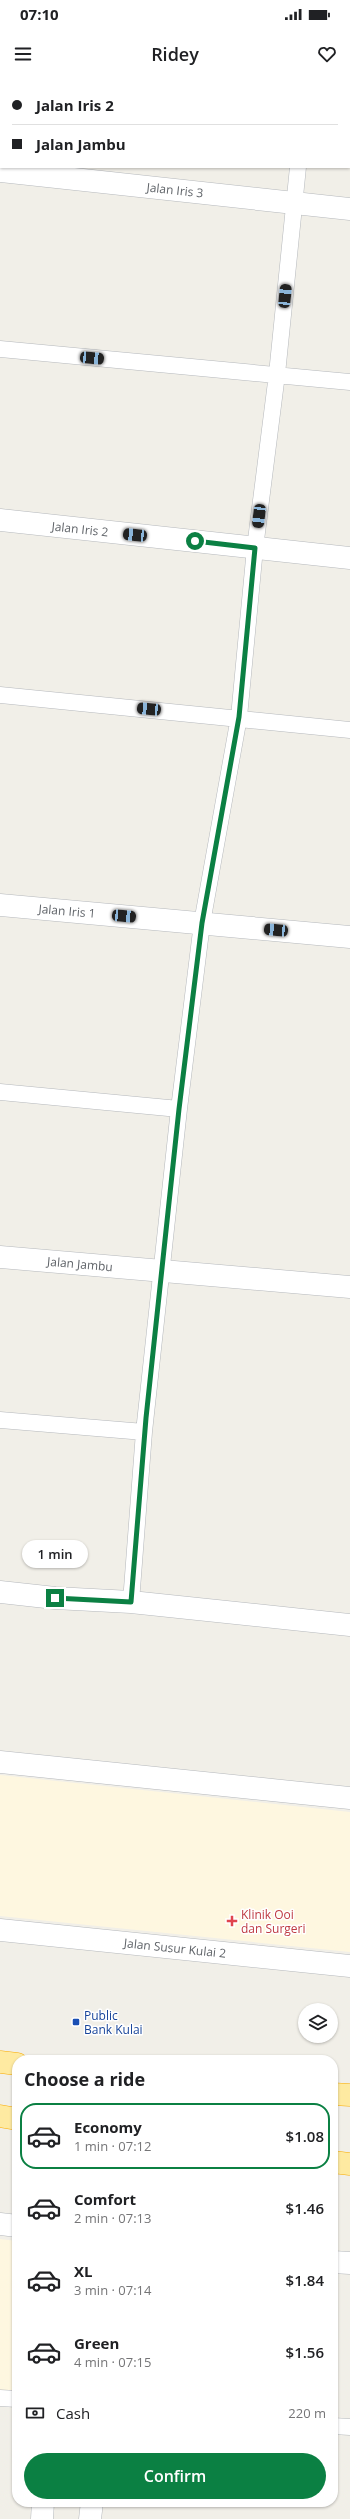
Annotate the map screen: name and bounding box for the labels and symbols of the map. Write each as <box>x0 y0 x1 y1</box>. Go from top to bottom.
street label: Jalan Iris 3 <box>145 178 204 201</box>
car <box>278 283 292 309</box>
car <box>80 351 104 365</box>
car <box>252 503 266 529</box>
street label: Jalan Iris 2 <box>50 517 109 540</box>
car <box>122 528 148 542</box>
route start <box>186 532 204 550</box>
car <box>137 702 161 716</box>
street label: Jalan Iris 1 <box>37 900 96 922</box>
car <box>112 909 136 923</box>
car <box>264 923 288 937</box>
street label: Jalan Jambu <box>46 1253 113 1275</box>
callout: 1 min <box>22 1540 88 1568</box>
route end <box>46 1589 64 1607</box>
place label: Klinik Ooi dan Surgeri <box>241 1906 306 1937</box>
marker: Klinik Ooi dan Surgeri <box>226 1915 238 1927</box>
street label: Jalan Susur Kulai 2 <box>122 1934 227 1962</box>
place label: Public Bank Kulai <box>84 2007 143 2038</box>
marker: Public Bank Kulai <box>71 2017 81 2027</box>

